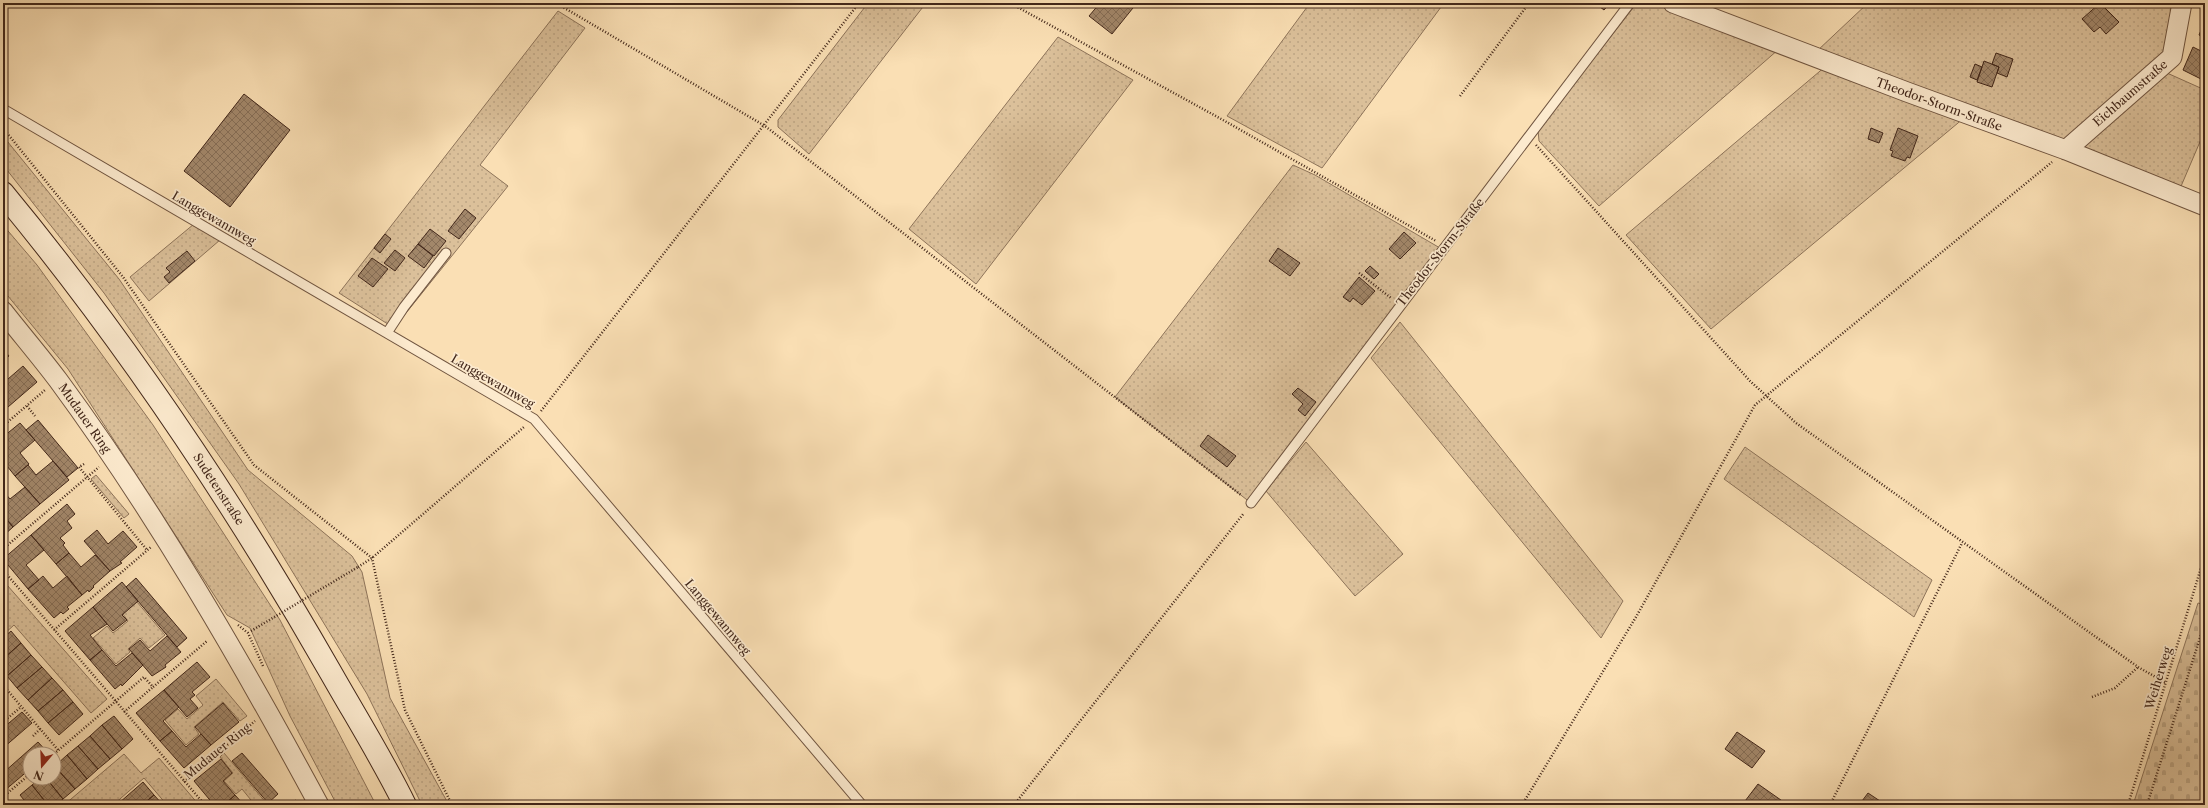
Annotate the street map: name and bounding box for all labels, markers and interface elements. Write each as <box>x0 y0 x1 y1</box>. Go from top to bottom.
street label: Eichbaumstraße <box>2090 56 2170 129</box>
street label: Theodor-Storm-Straße <box>1874 74 2005 134</box>
street label: Langgewannweg <box>170 188 259 248</box>
street label: Theodor-Storm-Straße <box>1393 195 1487 309</box>
street label: Langgewannweg <box>449 351 538 411</box>
street label: Mudauer Ring <box>56 380 115 456</box>
street label: Sudetenstraße <box>190 450 248 528</box>
street label: Langgewannweg <box>682 576 754 658</box>
street label: Weiherweg <box>2141 644 2175 712</box>
street label: Mudauer Ring <box>181 719 254 782</box>
north arrow <box>22 746 62 786</box>
text: N <box>32 767 46 784</box>

